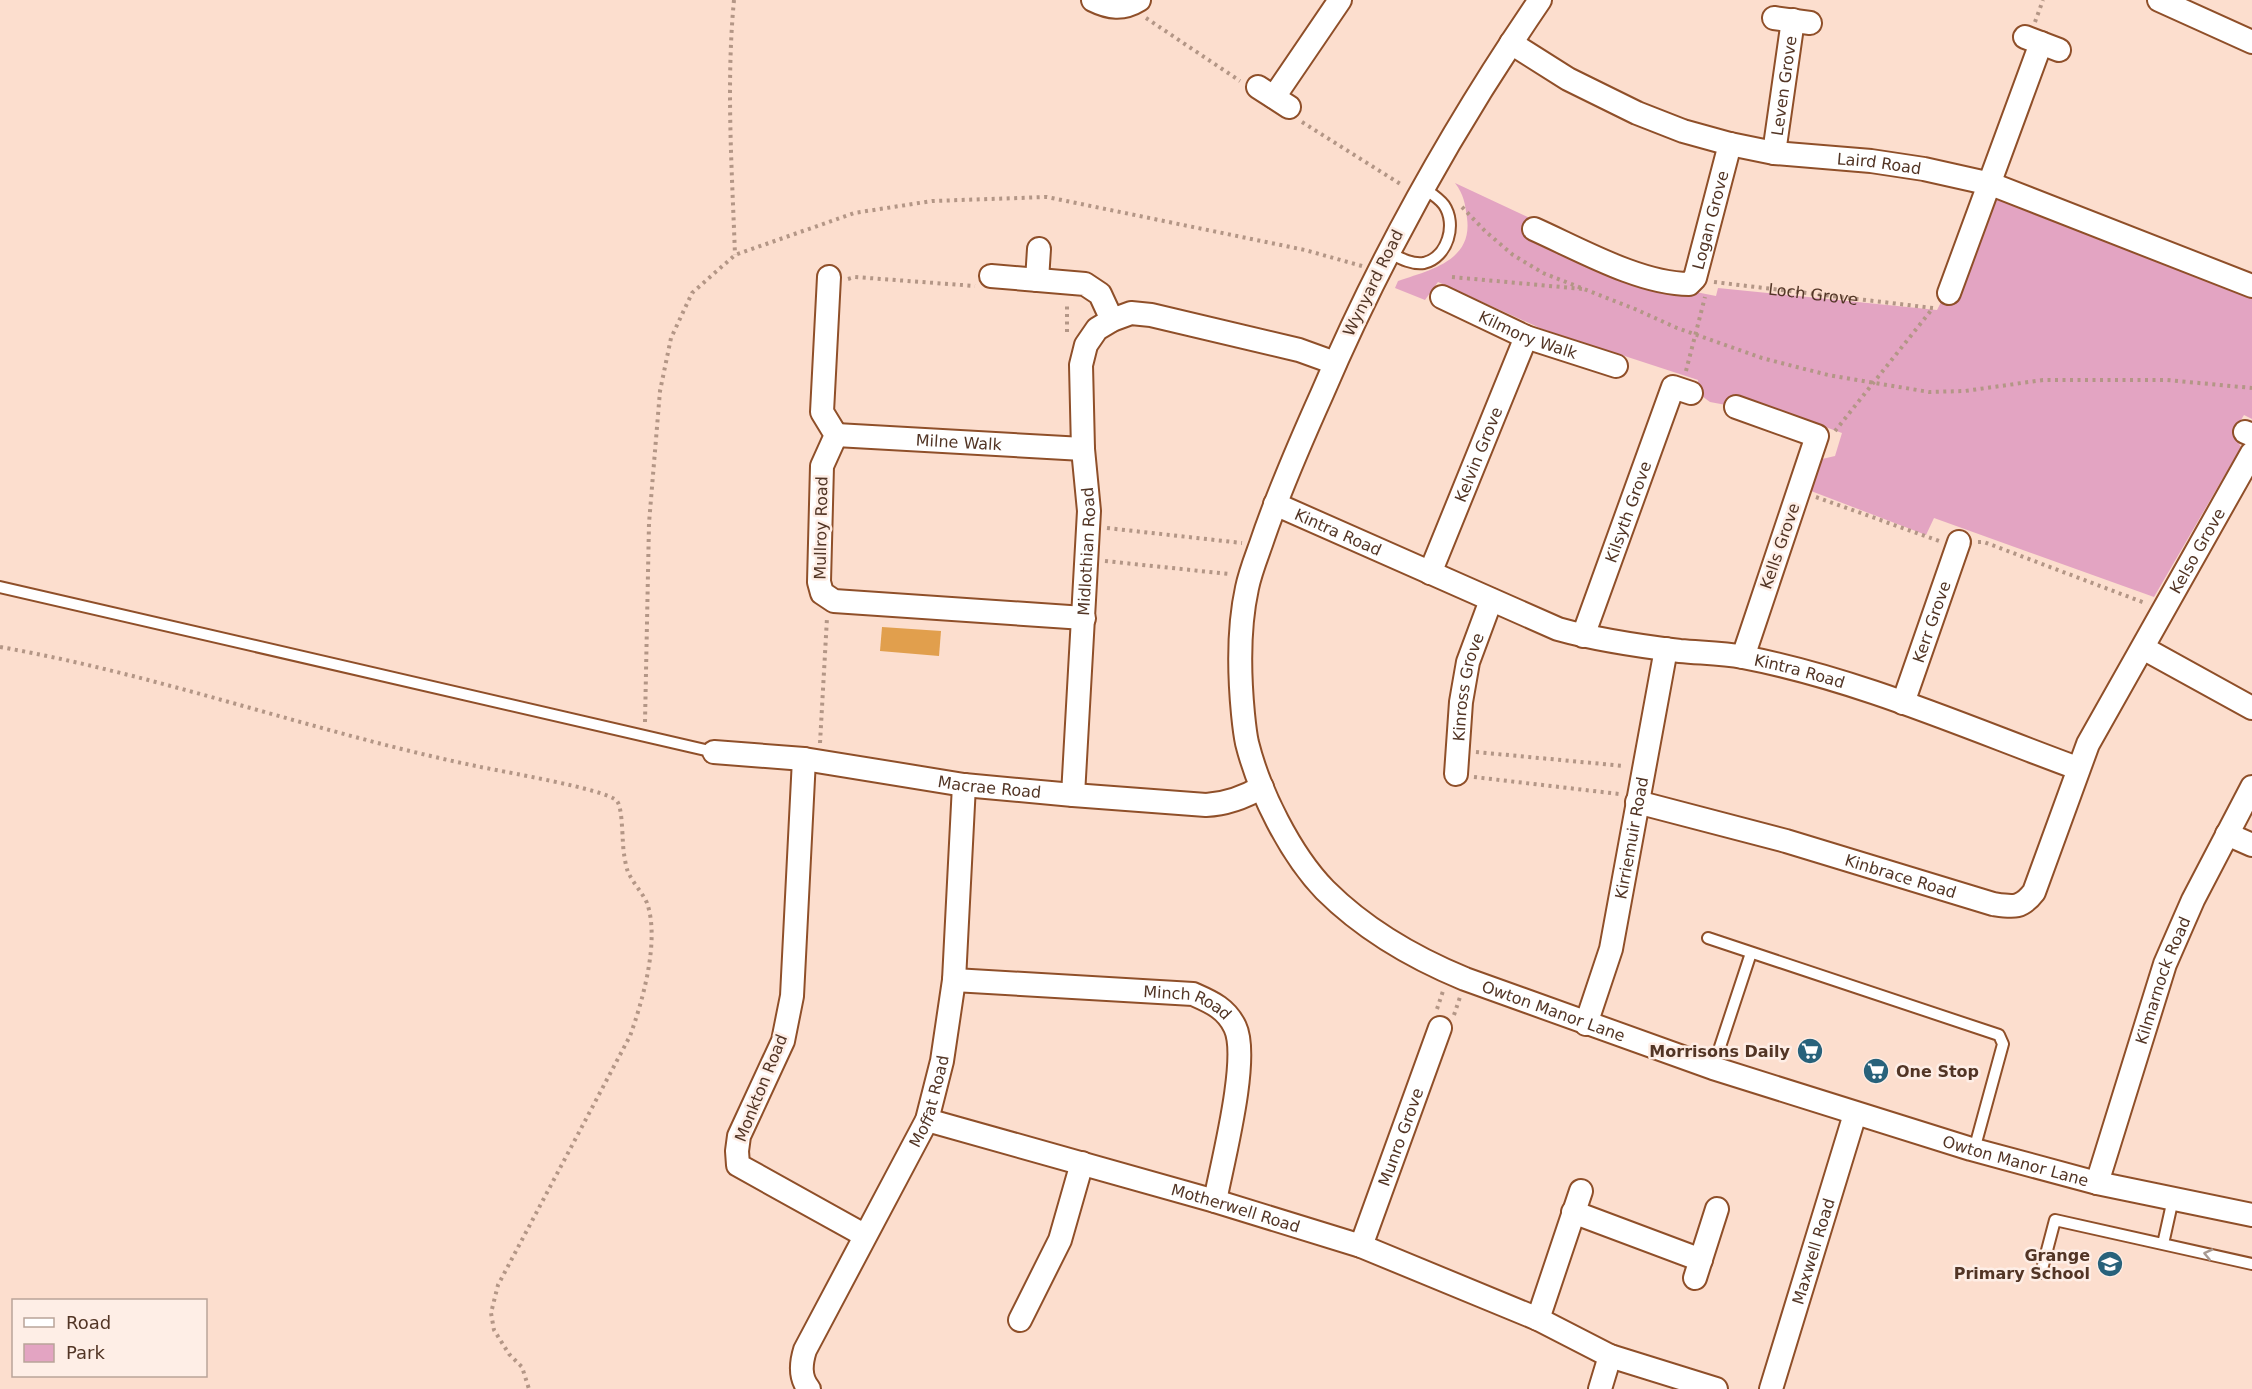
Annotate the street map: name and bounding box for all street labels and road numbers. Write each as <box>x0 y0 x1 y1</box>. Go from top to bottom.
street label: Leven Grove <box>1767 34 1800 137</box>
street label: Laird Road <box>1836 149 1923 178</box>
street label: Logan Grove <box>1688 169 1732 272</box>
street label: Wynyard Road <box>1339 227 1407 339</box>
street label: Loch Grove <box>1767 279 1859 309</box>
street label: Kilmory Walk <box>1476 306 1580 363</box>
street label: Kelvin Grove <box>1450 404 1506 505</box>
street label: Milne Walk <box>915 430 1003 454</box>
street label: Kilsyth Grove <box>1601 459 1655 565</box>
street label: Mullroy Road <box>811 476 831 580</box>
street label: Midlothian Road <box>1074 486 1099 616</box>
street label: Kells Grove <box>1756 501 1804 591</box>
street label: Kintra Road <box>1292 504 1385 559</box>
street label: Kelso Grove <box>2165 505 2229 597</box>
street label: Kerr Grove <box>1908 578 1954 665</box>
street label: Kinross Grove <box>1449 630 1488 742</box>
street label: Kintra Road <box>1752 650 1847 692</box>
street label: Macrae Road <box>936 771 1042 802</box>
street label: Kirriemuir Road <box>1611 775 1652 901</box>
street label: Kinbrace Road <box>1843 850 1959 902</box>
street label: Kilmarnock Road <box>2131 914 2194 1047</box>
street label: Owton Manor Lane <box>1479 976 1628 1045</box>
street label: Minch Road <box>1143 982 1236 1023</box>
street label: Monkton Road <box>731 1031 791 1145</box>
street label: Moffat Road <box>905 1054 952 1150</box>
street label: Munro Grove <box>1374 1085 1427 1189</box>
street label: Owton Manor Lane <box>1940 1131 2091 1190</box>
street label: Motherwell Road <box>1169 1180 1302 1236</box>
street label: Maxwell Road <box>1788 1196 1838 1307</box>

